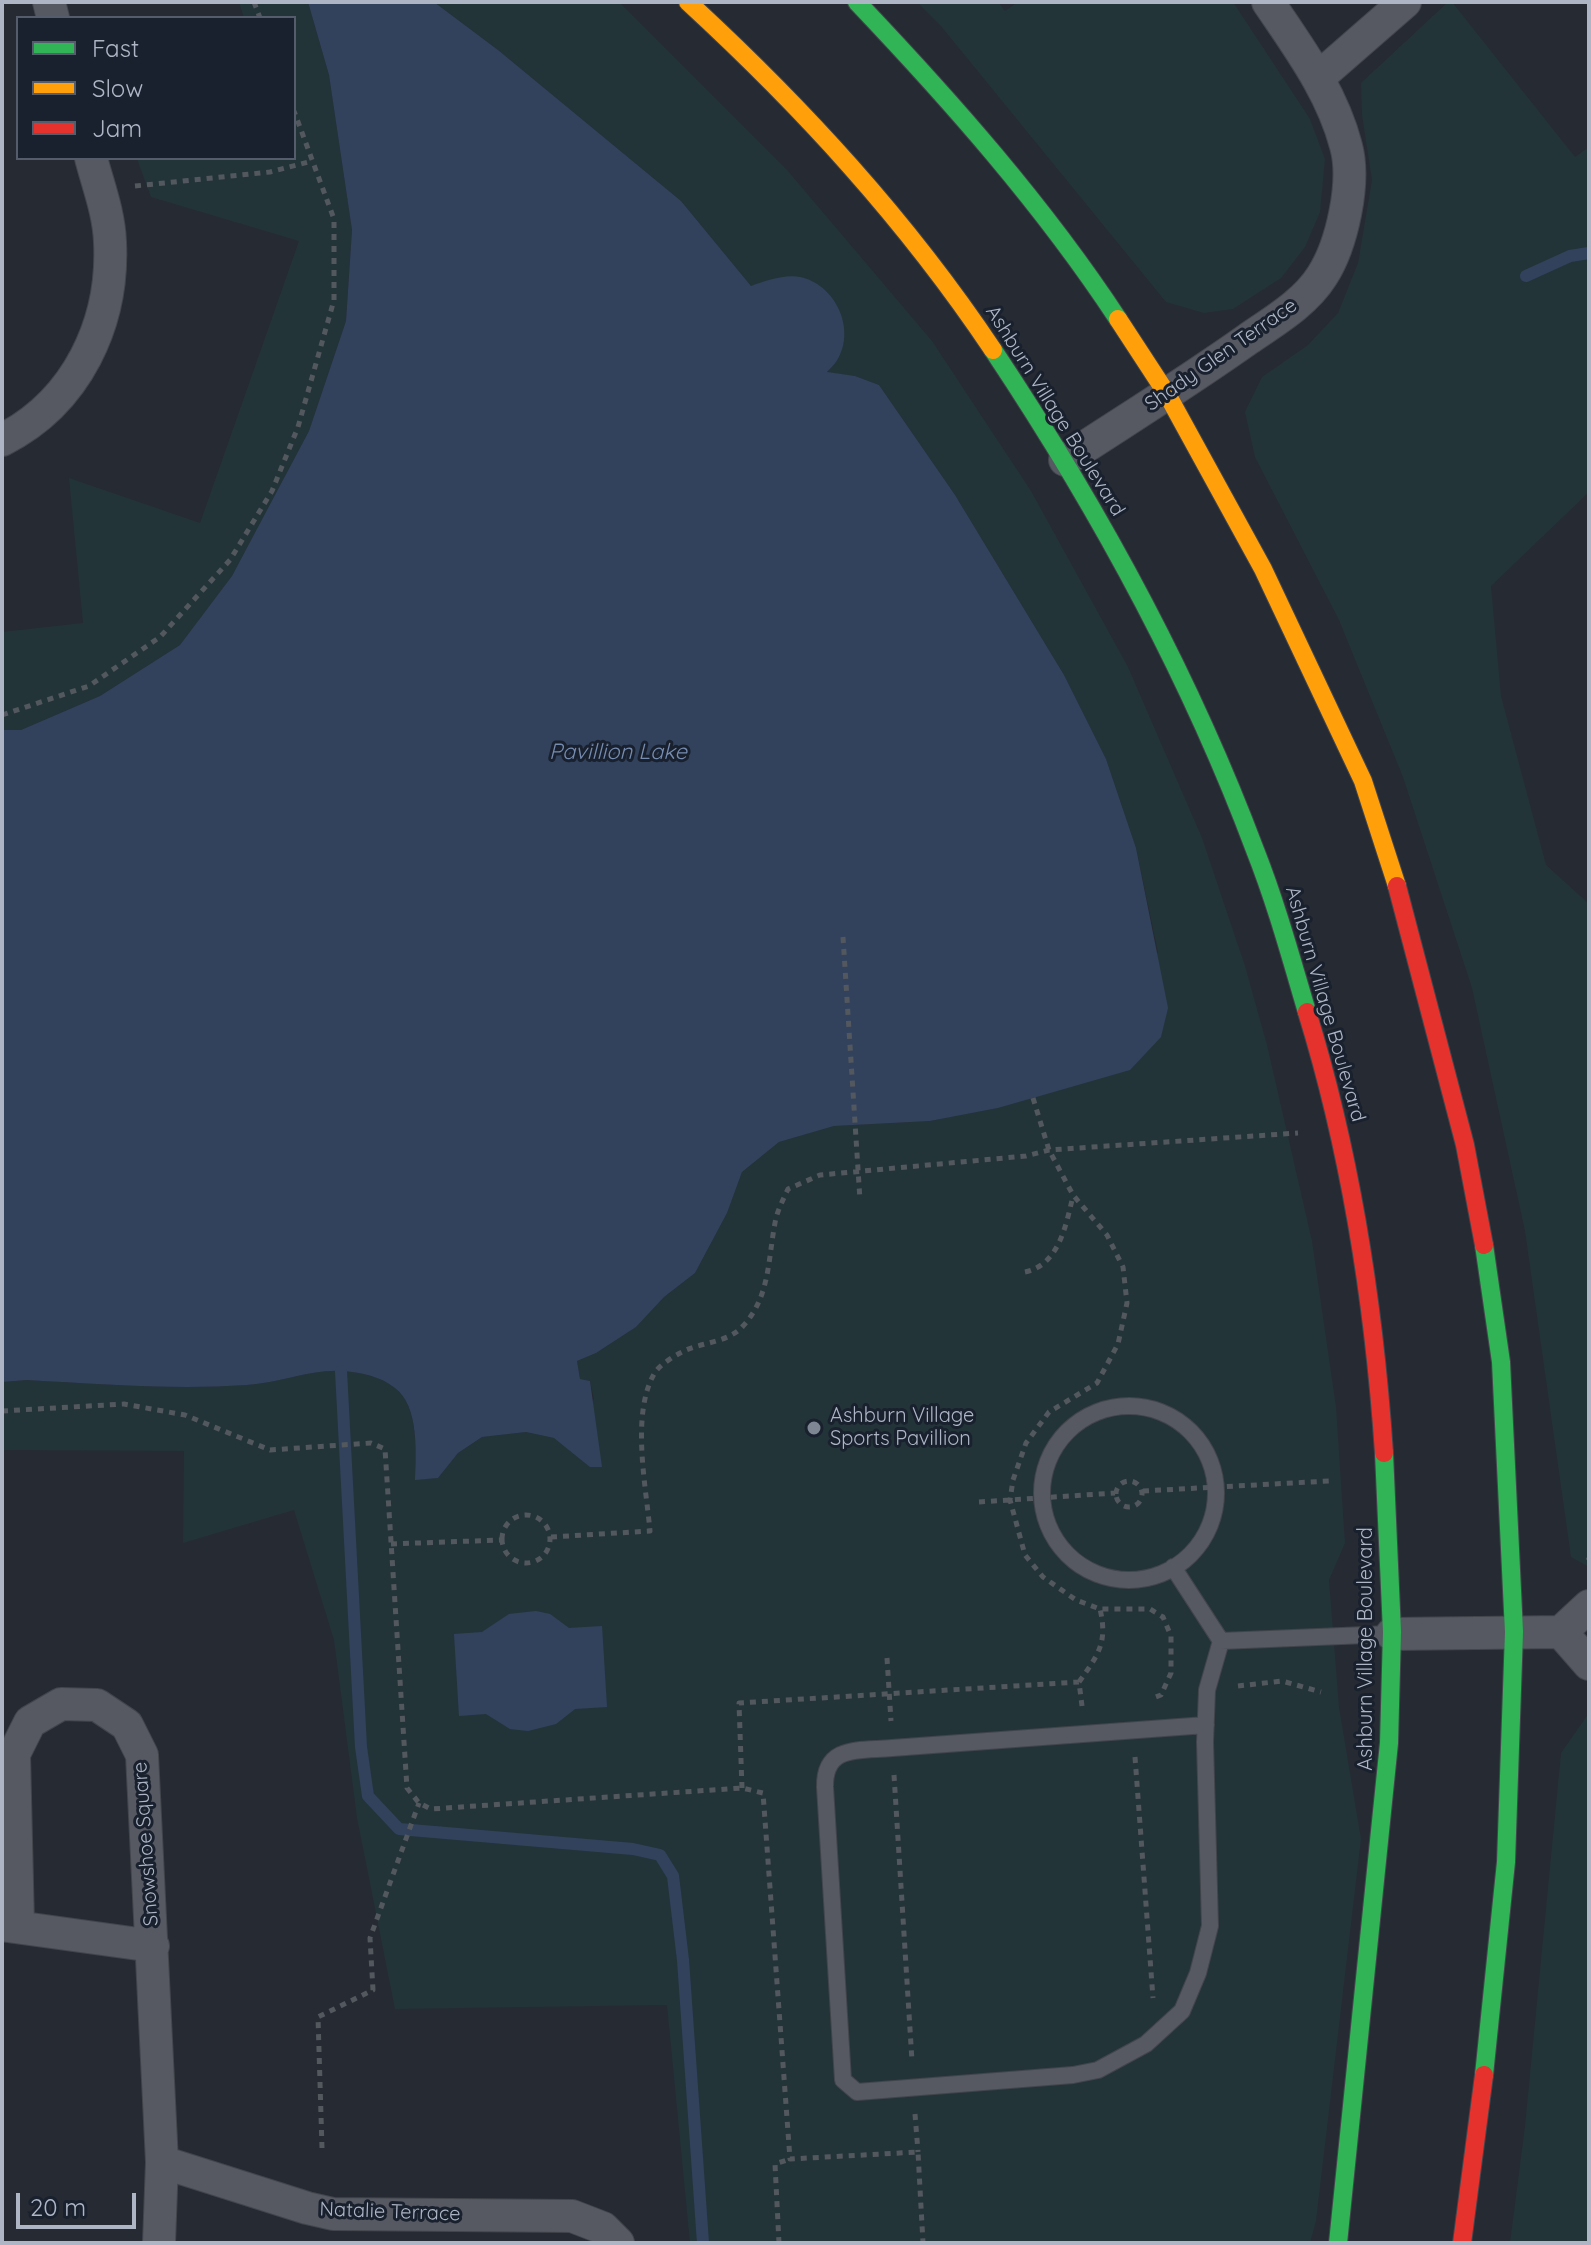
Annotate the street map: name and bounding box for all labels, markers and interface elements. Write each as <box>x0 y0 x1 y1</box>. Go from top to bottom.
legend <box>16 16 296 160</box>
text: Fast <box>92 33 139 63</box>
text: Slow <box>92 73 143 103</box>
text: Jam <box>92 113 142 143</box>
street label: Shady Glen Terrace <box>1140 293 1302 417</box>
street label: Ashburn Village Boulevard <box>980 301 1130 521</box>
water label: Pavillion Lake <box>549 739 687 765</box>
street label: Ashburn Village Boulevard <box>1280 884 1370 1124</box>
place label: Ashburn Village Sports Pavillion <box>830 1404 974 1451</box>
marker: Ashburn Village Sports Pavillion <box>805 1419 823 1437</box>
street label: Ashburn Village Boulevard <box>1354 1527 1378 1771</box>
street label: Snowshoe Square <box>128 1761 164 1927</box>
scale bar <box>20 2177 140 2227</box>
text: 20 m <box>30 2192 86 2222</box>
street label: Natalie Terrace <box>319 2198 461 2226</box>

